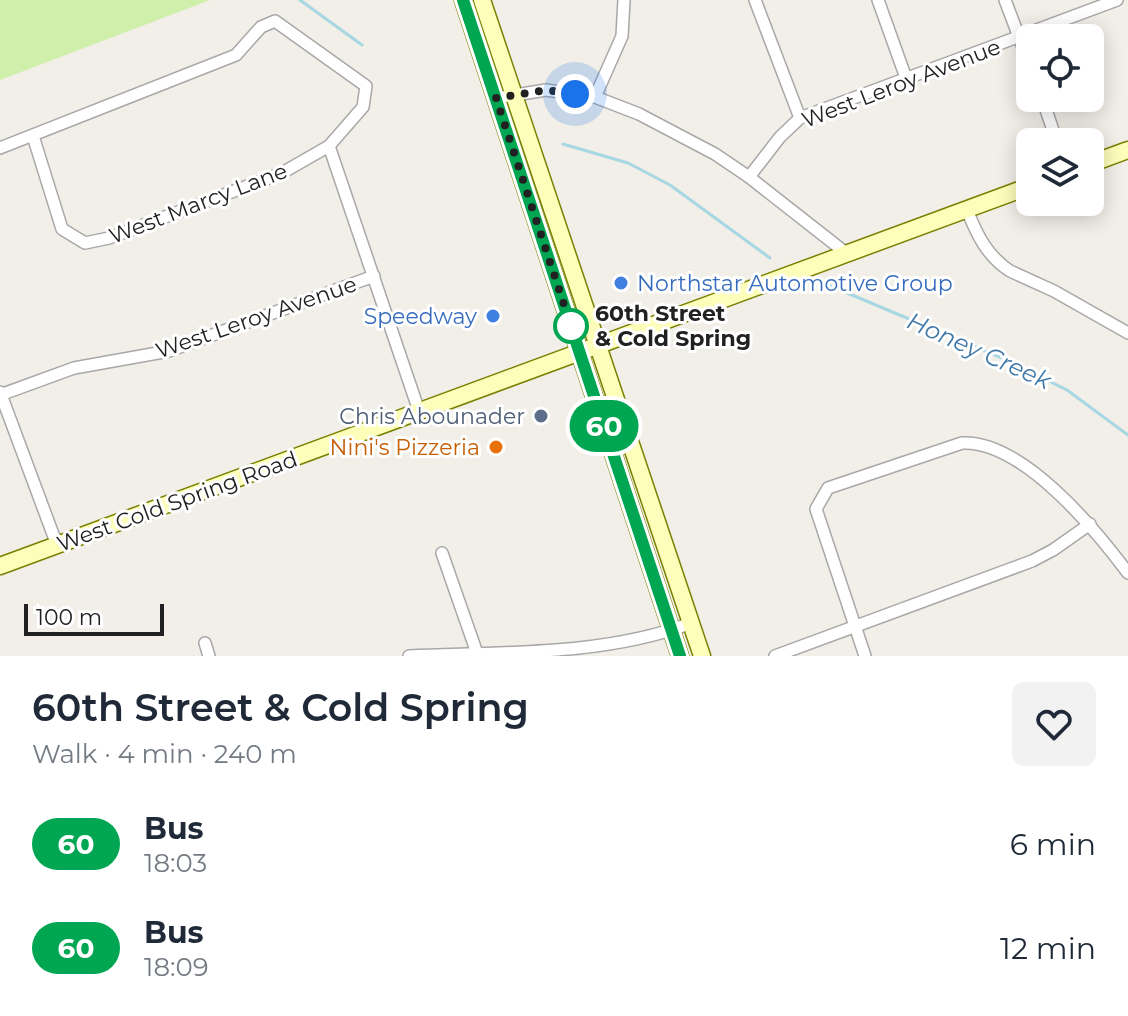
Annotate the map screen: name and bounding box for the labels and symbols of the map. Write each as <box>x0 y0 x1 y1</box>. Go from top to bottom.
street label: West Leroy Avenue <box>798 33 1004 134</box>
your location <box>555 74 595 114</box>
street label: West Marcy Lane <box>105 157 291 250</box>
street label: West Leroy Avenue <box>152 270 360 365</box>
place label: Northstar Automotive Group <box>637 270 953 297</box>
marker: Northstar Automotive Group <box>612 274 630 292</box>
place label: 60th Street & Cold Spring <box>595 300 751 352</box>
place label: Speedway <box>364 303 477 330</box>
water label: Honey Creek <box>903 306 1057 396</box>
marker: Speedway <box>484 307 502 325</box>
marker: 60th Street & Cold Spring <box>554 309 588 343</box>
line badge: 60 <box>568 400 640 452</box>
place label: Chris Abounader <box>339 403 525 430</box>
marker: Chris Abounader <box>532 407 550 425</box>
place label: Nini's Pizzeria <box>330 434 480 461</box>
marker: Nini's Pizzeria <box>487 438 505 456</box>
street label: West Cold Spring Road <box>53 445 301 558</box>
scale bar <box>24 600 164 636</box>

